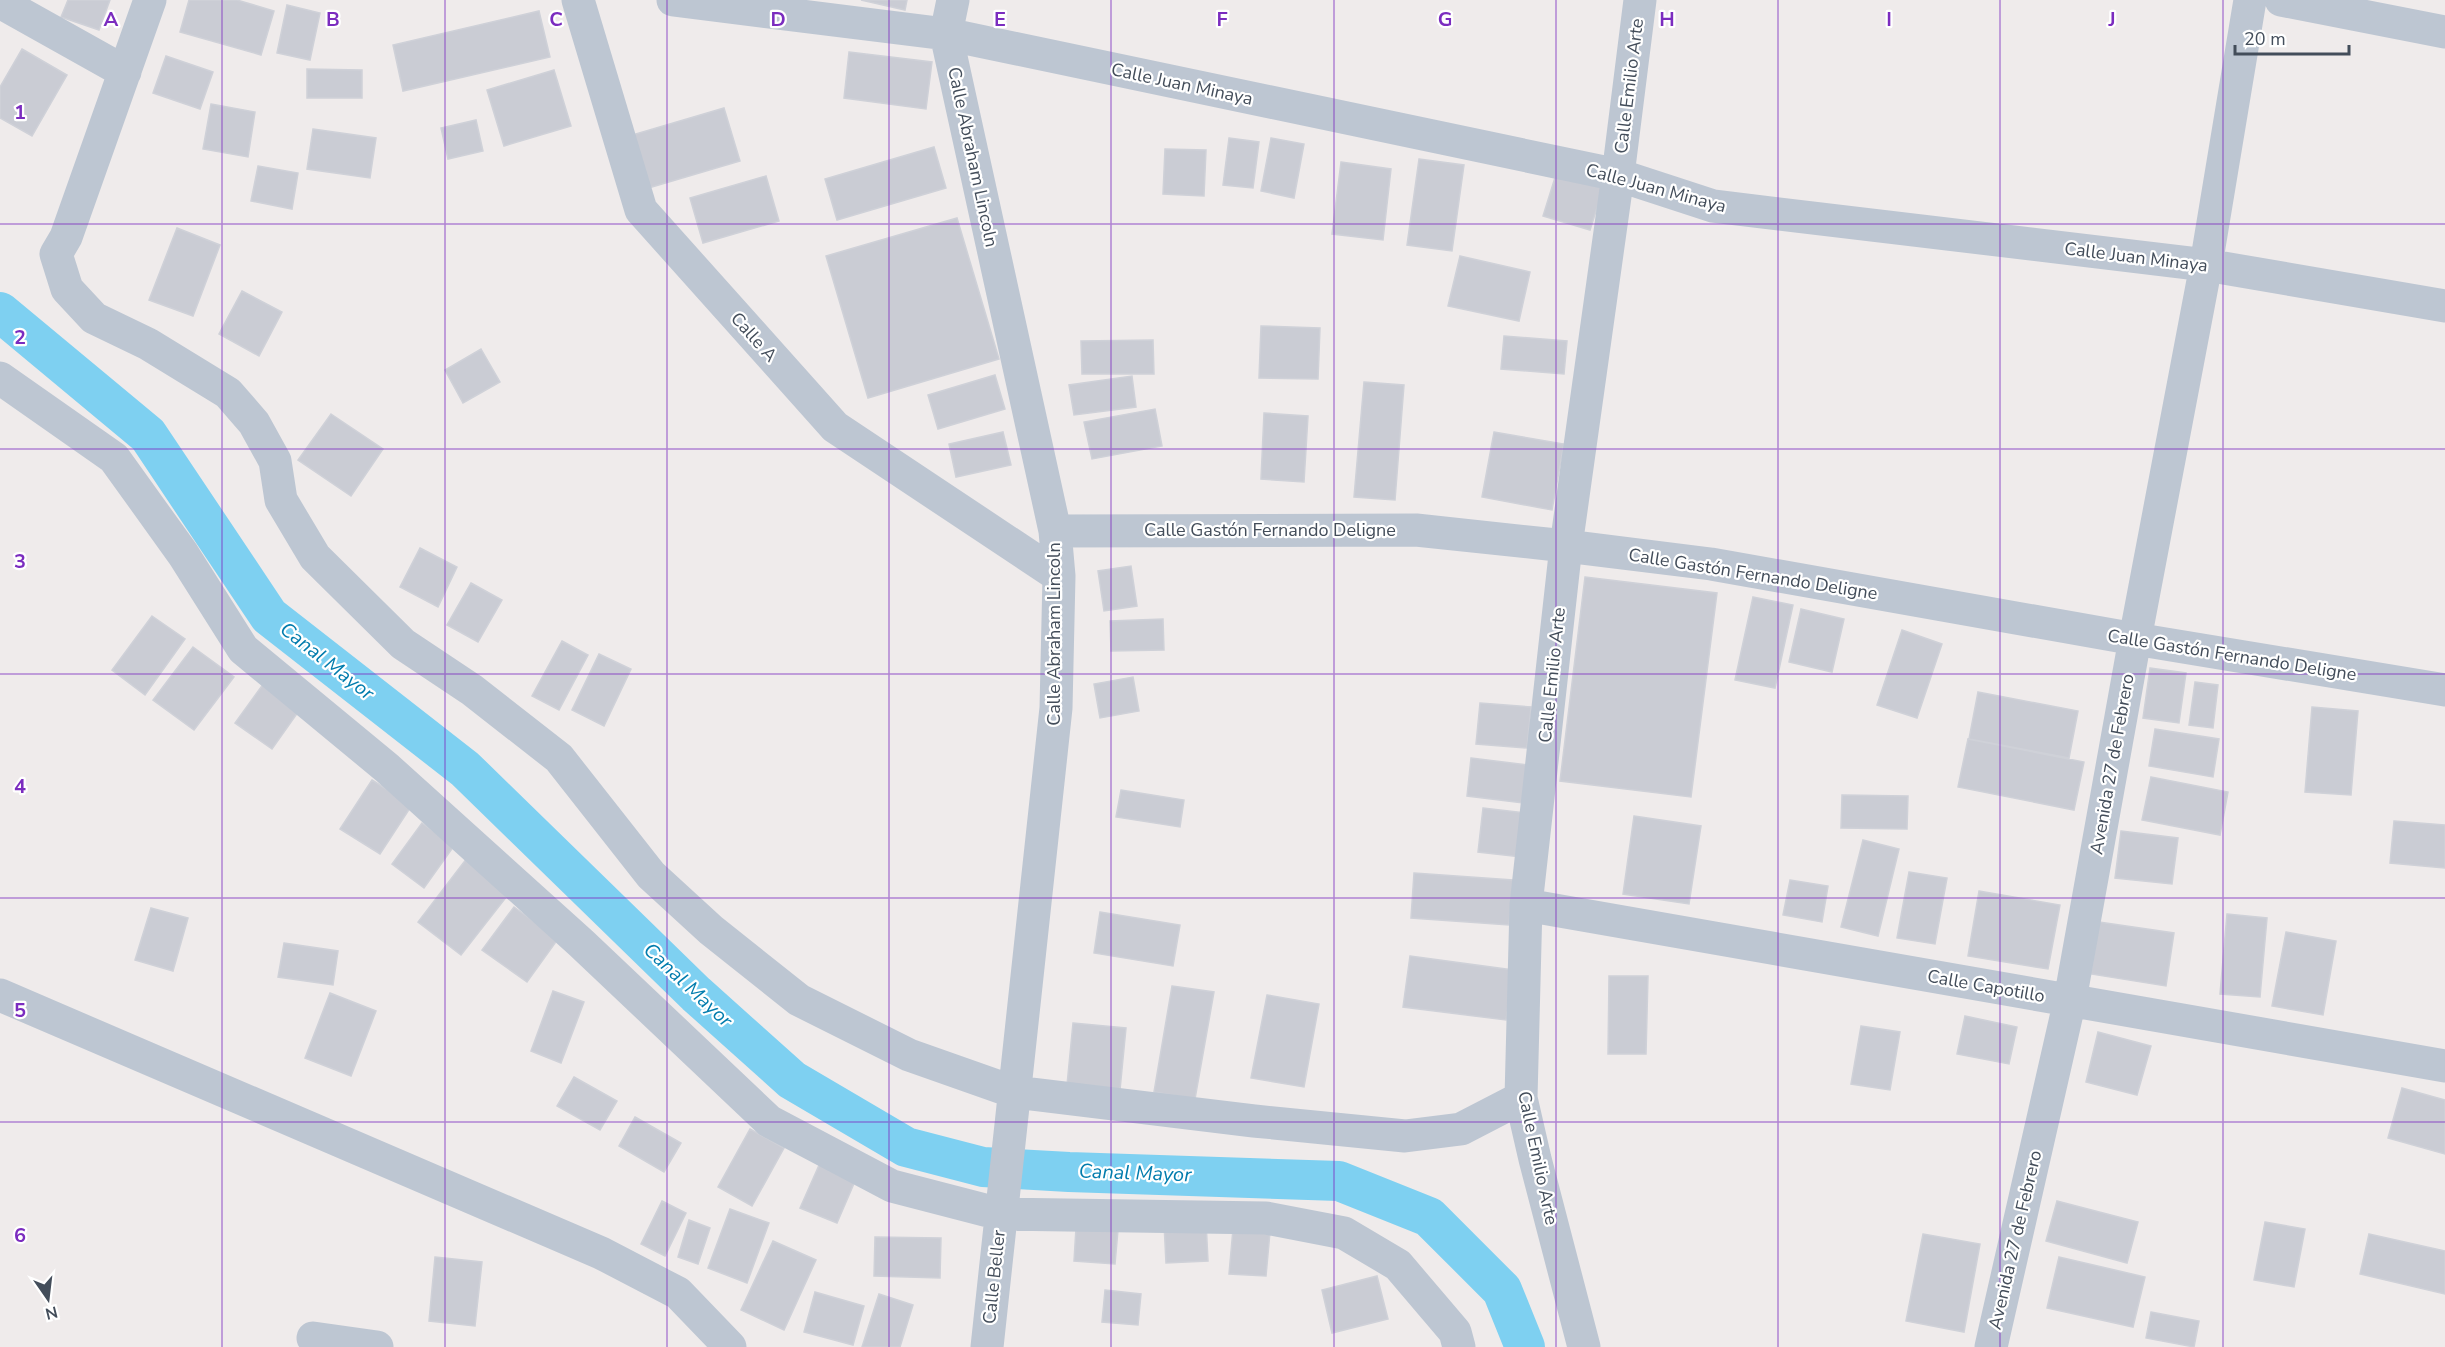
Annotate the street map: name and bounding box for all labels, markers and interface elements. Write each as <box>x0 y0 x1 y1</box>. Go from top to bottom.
text: A <box>104 6 119 33</box>
text: B <box>326 6 340 33</box>
text: C <box>549 6 563 33</box>
text: D <box>770 6 786 33</box>
text: E <box>994 6 1006 33</box>
text: F <box>1216 6 1228 33</box>
text: G <box>1438 6 1452 33</box>
text: H <box>1659 6 1675 33</box>
text: I <box>1886 6 1892 33</box>
text: J <box>2107 6 2116 33</box>
street label: Calle Emilio Arte <box>1609 17 1649 155</box>
scale bar <box>2235 18 2349 56</box>
text: 20 m <box>2244 27 2286 51</box>
street label: Calle Juan Minaya <box>1109 57 1255 111</box>
street label: Calle Abraham Lincoln <box>942 65 1004 249</box>
text: 1 <box>14 99 26 126</box>
street label: Calle Juan Minaya <box>1583 158 1729 218</box>
street label: Calle Juan Minaya <box>2063 236 2209 278</box>
street label: Calle A <box>725 307 783 367</box>
text: 2 <box>14 324 26 351</box>
street label: Calle Gastón Fernando Deligne <box>1144 518 1396 542</box>
street label: Calle Abraham Lincoln <box>1042 542 1066 726</box>
street label: Calle Gastón Fernando Deligne <box>1627 542 1879 606</box>
text: 3 <box>14 548 26 575</box>
street label: Calle Emilio Arte <box>1533 606 1571 744</box>
water label: Canal Mayor <box>274 616 380 707</box>
street label: Calle Gastón Fernando Deligne <box>2106 623 2358 687</box>
street label: Avenida 27 de Febrero <box>2084 672 2140 856</box>
text: 4 <box>14 773 26 800</box>
water label: Canal Mayor <box>638 937 739 1034</box>
street label: Calle Capotillo <box>1925 964 2047 1008</box>
text: 5 <box>14 997 26 1024</box>
street label: Calle Emilio Arte <box>1512 1089 1564 1227</box>
street label: Avenida 27 de Febrero <box>1983 1148 2047 1332</box>
water label: Canal Mayor <box>1078 1158 1193 1188</box>
text: 6 <box>14 1222 26 1249</box>
street label: Calle Beller <box>977 1228 1011 1325</box>
north arrow <box>18 1269 78 1329</box>
text: N <box>43 1300 60 1325</box>

